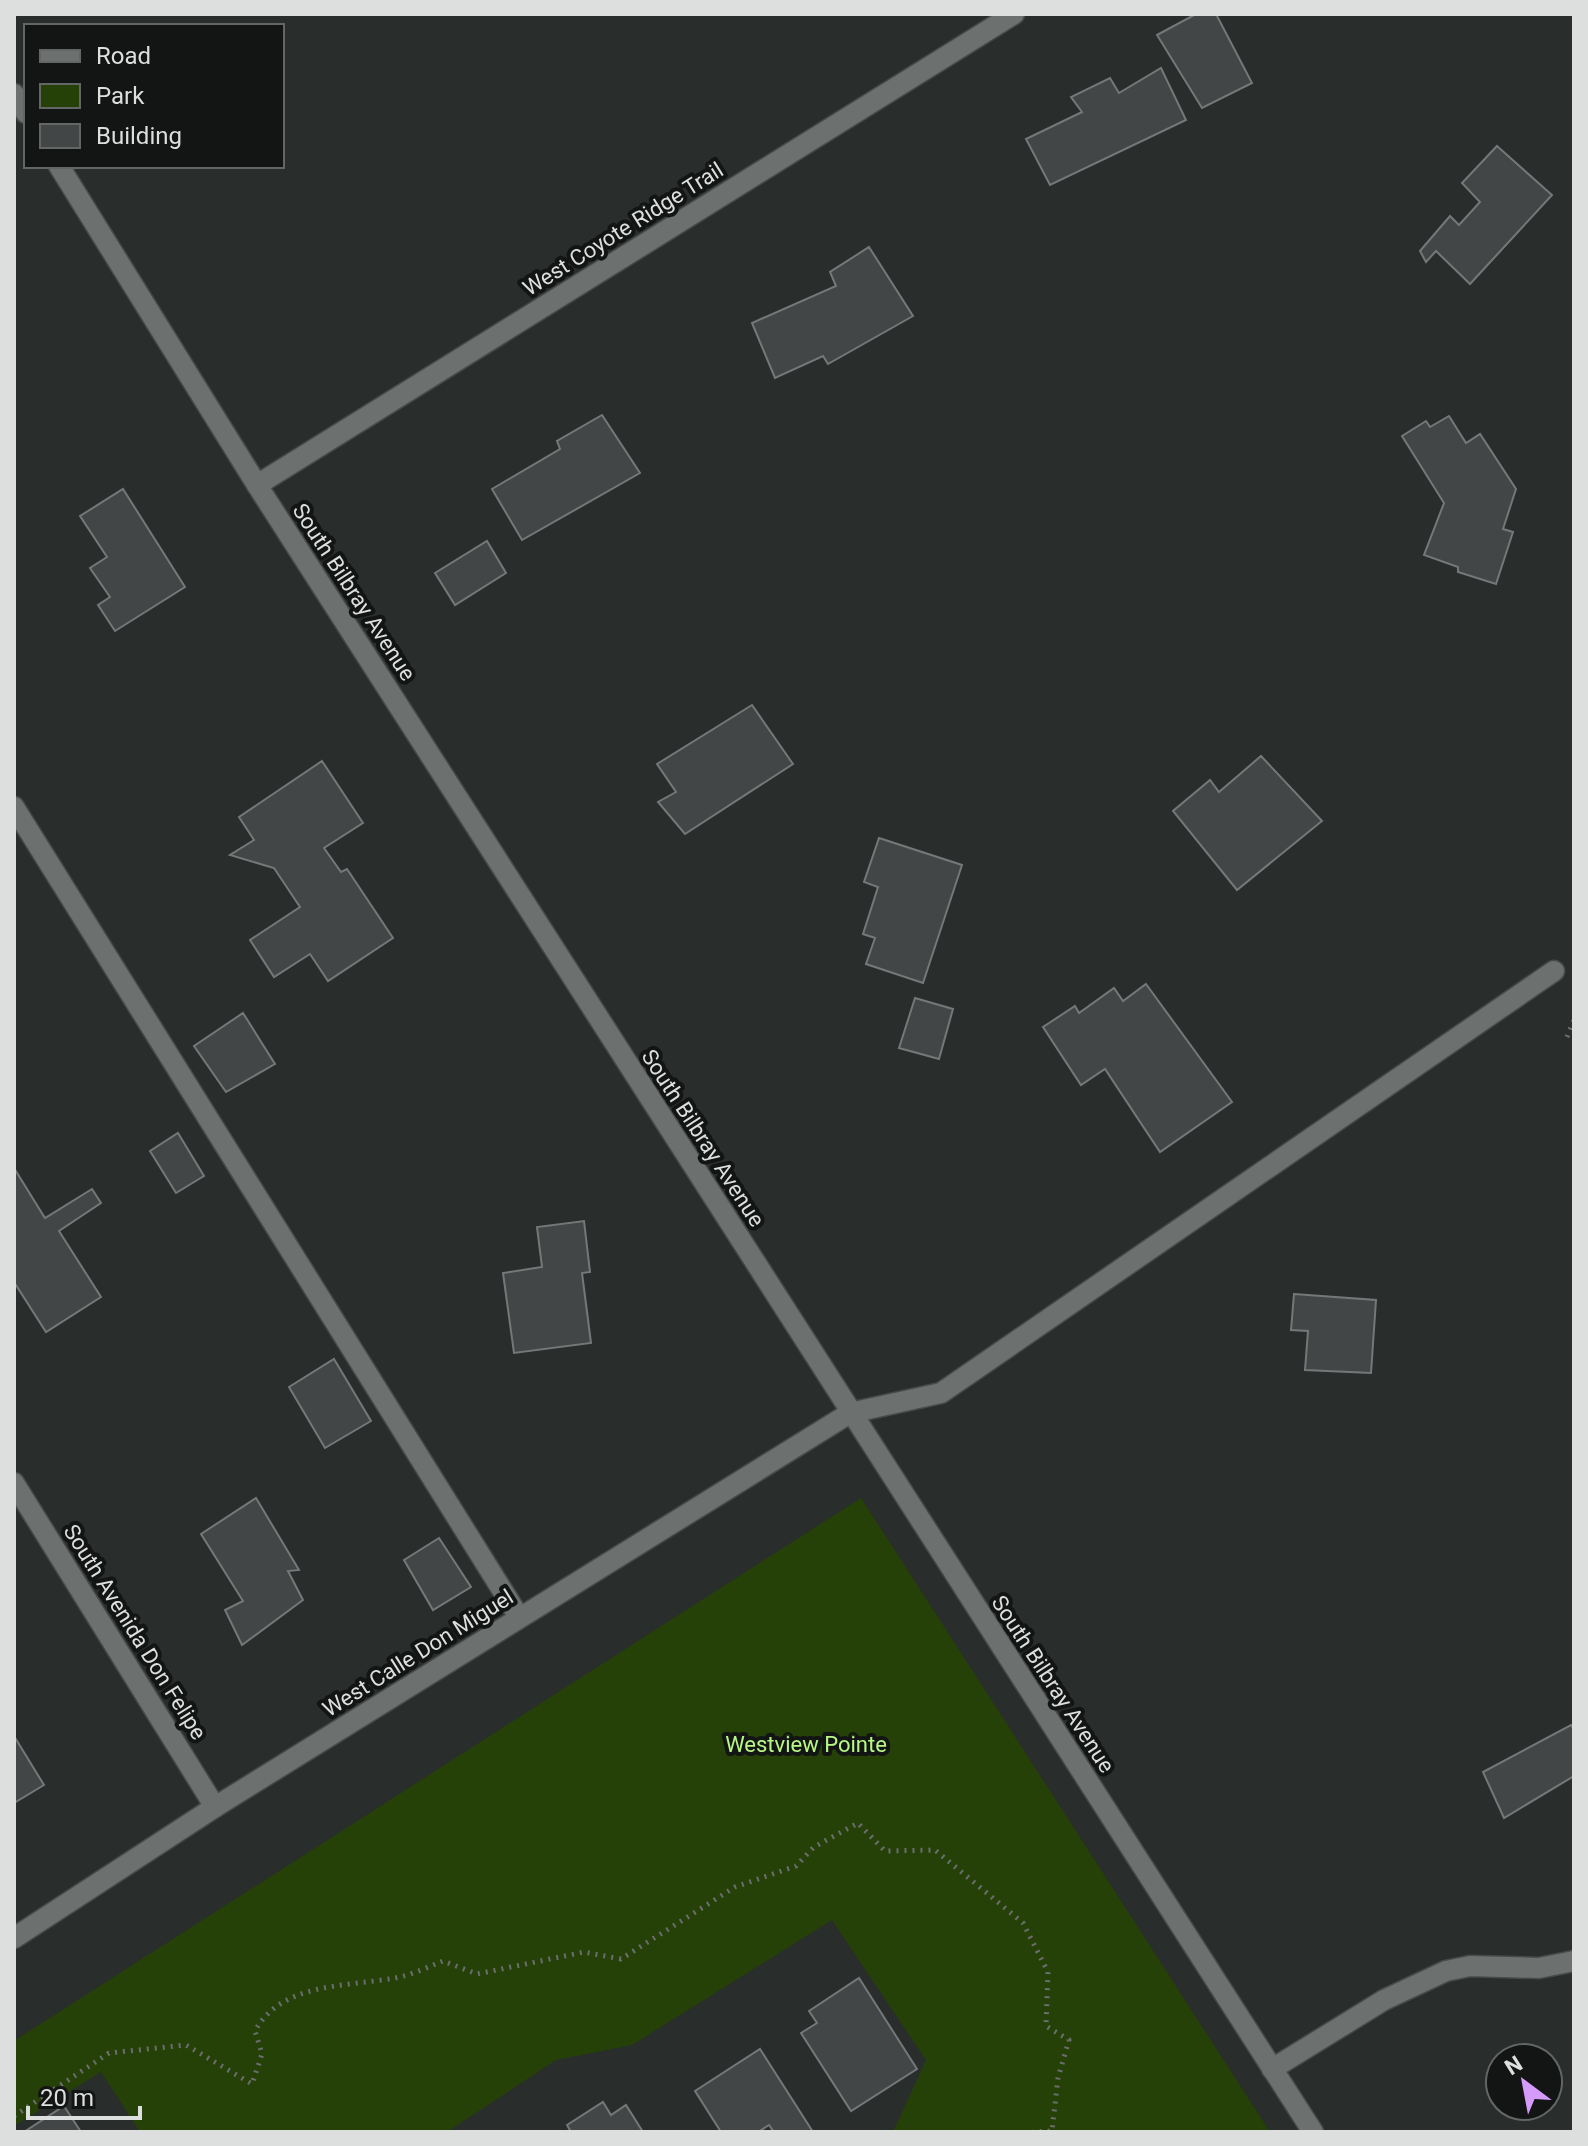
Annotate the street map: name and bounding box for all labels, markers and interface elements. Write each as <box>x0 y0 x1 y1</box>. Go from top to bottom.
legend <box>24 24 284 168</box>
text: Road <box>96 42 151 70</box>
text: Park <box>96 82 145 110</box>
text: Building <box>96 122 182 150</box>
street label: West Coyote Ridge Trail <box>518 157 728 301</box>
street label: South Bilbray Avenue <box>287 499 421 685</box>
street label: South Bilbray Avenue <box>636 1045 770 1231</box>
street label: South Avenida Don Felipe <box>58 1520 212 1744</box>
street label: West Calle Don Miguel <box>318 1584 518 1722</box>
street label: South Bilbray Avenue <box>986 1591 1120 1777</box>
park label: Westview Pointe <box>725 1732 887 1757</box>
north arrow <box>1484 2042 1564 2122</box>
text: N <box>1500 2051 1527 2080</box>
scale bar <box>28 2070 140 2120</box>
text: 20 m <box>40 2084 94 2112</box>

